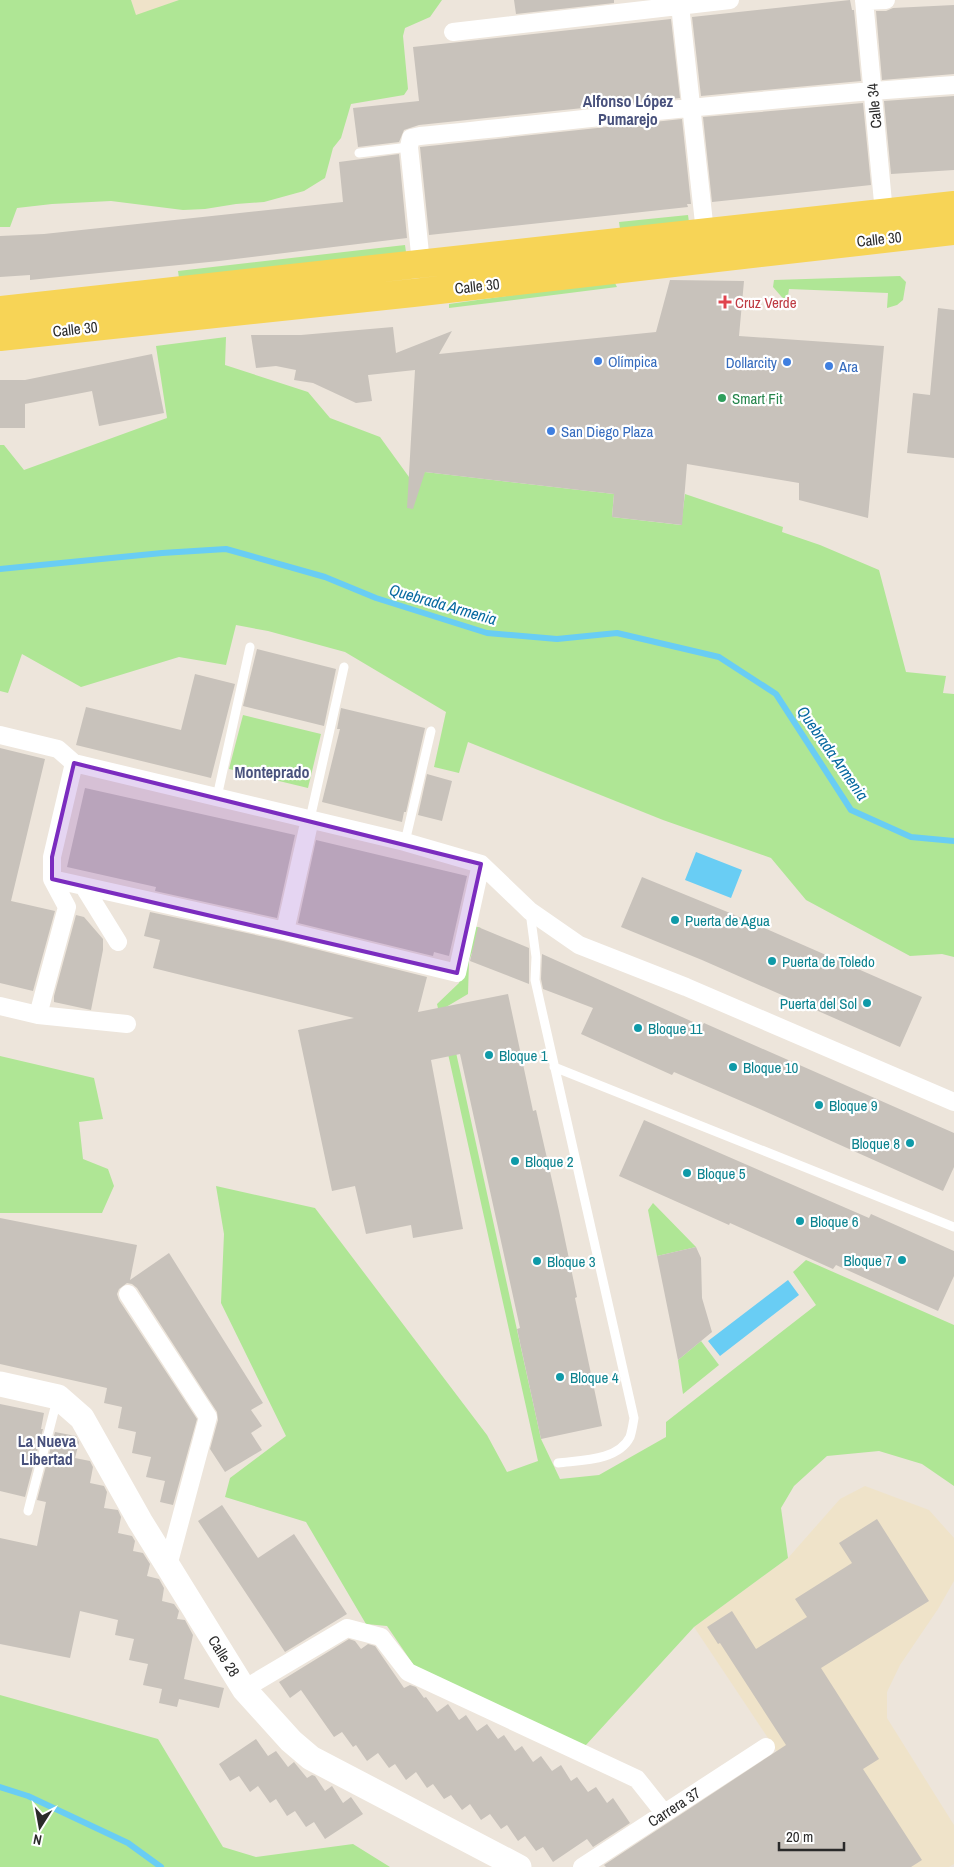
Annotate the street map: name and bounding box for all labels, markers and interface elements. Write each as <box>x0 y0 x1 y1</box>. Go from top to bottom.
street label: Calle 34 <box>862 82 886 129</box>
district label: Alfonso López Pumarejo <box>583 90 674 130</box>
street label: Calle 30 <box>855 226 903 252</box>
street label: Calle 30 <box>453 273 501 299</box>
place label: Cruz Verde <box>735 292 797 313</box>
marker: Cruz Verde <box>719 296 731 308</box>
street label: Calle 30 <box>51 316 99 342</box>
place label: Olímpica <box>608 351 657 372</box>
place label: Dollarcity <box>726 352 778 373</box>
marker: Olímpica <box>592 355 604 367</box>
marker: Dollarcity <box>781 356 793 368</box>
place label: Ara <box>838 356 858 377</box>
marker: Ara <box>823 360 835 372</box>
place label: Smart Fit <box>732 388 783 409</box>
marker: Smart Fit <box>716 392 728 404</box>
place label: San Diego Plaza <box>561 421 653 442</box>
marker: San Diego Plaza <box>545 425 557 437</box>
water label: Quebrada Armenia <box>387 578 499 630</box>
water label: Quebrada Armenia <box>792 701 874 805</box>
district label: Monteprado <box>234 761 310 783</box>
place label: Puerta de Agua <box>685 910 770 931</box>
marker: Puerta de Agua <box>669 914 681 926</box>
place label: Puerta de Toledo <box>782 951 875 972</box>
marker: Puerta de Toledo <box>766 955 778 967</box>
place label: Puerta del Sol <box>780 993 857 1014</box>
marker: Puerta del Sol <box>861 997 873 1009</box>
place label: Bloque 11 <box>648 1018 703 1039</box>
marker: Bloque 11 <box>632 1022 644 1034</box>
place label: Bloque 1 <box>499 1045 548 1066</box>
marker: Bloque 1 <box>483 1049 495 1061</box>
place label: Bloque 10 <box>743 1057 799 1078</box>
marker: Bloque 10 <box>727 1061 739 1073</box>
place label: Bloque 9 <box>829 1095 878 1116</box>
marker: Bloque 9 <box>813 1099 825 1111</box>
place label: Bloque 8 <box>851 1133 900 1154</box>
marker: Bloque 8 <box>904 1137 916 1149</box>
place label: Bloque 2 <box>525 1151 574 1172</box>
marker: Bloque 2 <box>509 1155 521 1167</box>
place label: Bloque 5 <box>697 1163 746 1184</box>
marker: Bloque 5 <box>681 1167 693 1179</box>
place label: Bloque 6 <box>810 1211 859 1232</box>
marker: Bloque 6 <box>794 1215 806 1227</box>
place label: Bloque 7 <box>843 1250 892 1271</box>
place label: Bloque 3 <box>547 1251 596 1272</box>
marker: Bloque 7 <box>896 1254 908 1266</box>
marker: Bloque 3 <box>531 1255 543 1267</box>
place label: Bloque 4 <box>570 1367 619 1388</box>
marker: Bloque 4 <box>554 1371 566 1383</box>
district label: La Nueva Libertad <box>18 1430 77 1470</box>
street label: Calle 28 <box>203 1631 245 1681</box>
street label: Carrera 37 <box>644 1782 704 1832</box>
north arrow <box>15 1802 65 1852</box>
scale bar <box>779 1820 844 1852</box>
text: 20 m <box>786 1826 813 1847</box>
text: N <box>32 1830 43 1849</box>

